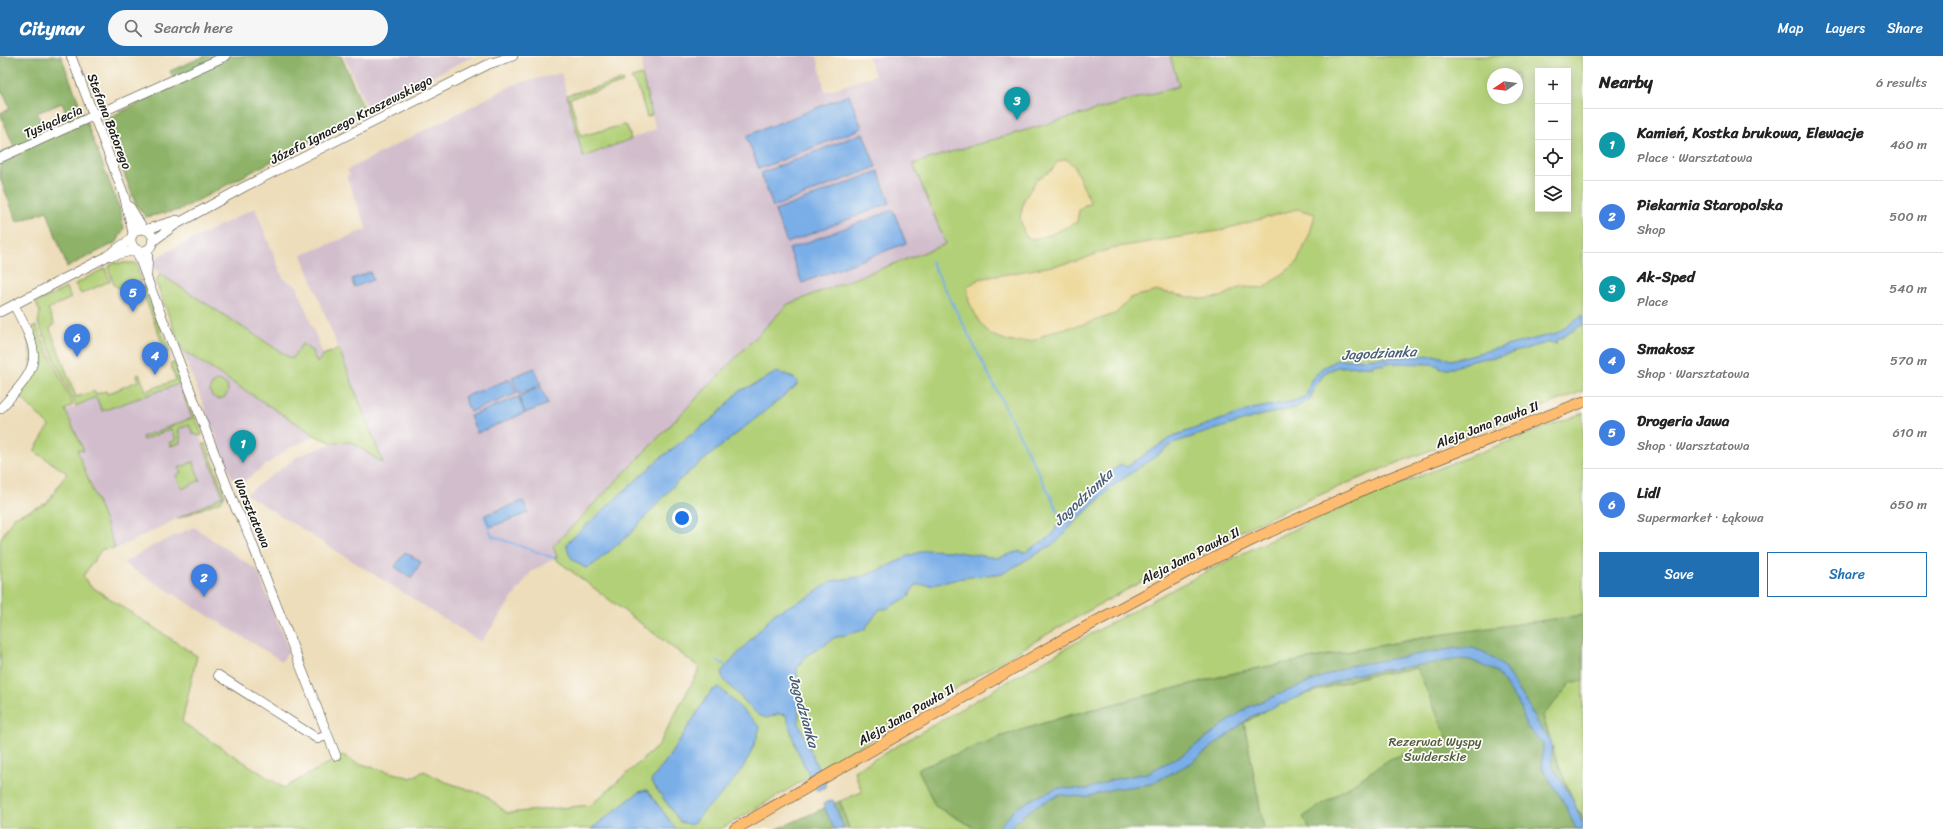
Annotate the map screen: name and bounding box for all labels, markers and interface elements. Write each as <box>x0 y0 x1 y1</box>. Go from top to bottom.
search box <box>108 10 388 46</box>
text: Citynav <box>20 12 84 45</box>
text: Search here <box>154 15 233 41</box>
text: Map <box>1778 16 1803 41</box>
text: Layers <box>1825 16 1865 41</box>
text: Share <box>1887 16 1923 41</box>
icon: search <box>122 17 144 39</box>
text: Nearby <box>1599 67 1653 97</box>
street label: Józefa Ignacego Kraszewskiego <box>265 68 437 171</box>
north arrow <box>1487 68 1523 104</box>
map controls <box>1535 68 1571 212</box>
button: + <box>1535 68 1571 104</box>
street label: Stefana Batorego <box>81 70 139 173</box>
text: 6 results <box>1876 71 1927 94</box>
pin: 3 <box>1004 87 1030 120</box>
street label: Tysiąclecia <box>20 98 87 145</box>
button: − <box>1535 104 1571 140</box>
text: Kamień, Kostka brukowa, Elewacje <box>1637 120 1864 146</box>
text: 1 <box>1609 133 1615 156</box>
text: 460 m <box>1890 133 1927 156</box>
button: locate <box>1535 140 1571 176</box>
text: Place · Warsztatowa <box>1637 146 1752 169</box>
button: layers <box>1535 176 1571 212</box>
text: Piekarnia Staropolska <box>1637 192 1783 218</box>
text: 2 <box>1608 205 1616 228</box>
text: 500 m <box>1889 205 1927 228</box>
text: Shop <box>1637 218 1665 241</box>
text: Ak-Sped <box>1637 264 1695 290</box>
text: 3 <box>1608 277 1616 300</box>
text: 540 m <box>1889 277 1927 300</box>
pin: 5 <box>120 279 146 312</box>
text: Place <box>1637 290 1668 313</box>
pin: 6 <box>64 324 90 357</box>
text: Smakosz <box>1637 336 1694 362</box>
water label: Jagodzianka <box>1341 339 1419 368</box>
pin: 4 <box>142 342 168 375</box>
text: 4 <box>1608 349 1616 372</box>
text: 570 m <box>1890 349 1927 372</box>
text: Shop · Warsztatowa <box>1637 362 1750 385</box>
street label: Aleja Jana Pawła II <box>1431 394 1542 455</box>
text: Drogeria Jawa <box>1637 408 1729 434</box>
text: 5 <box>1608 421 1616 444</box>
text: 610 m <box>1892 421 1927 444</box>
pin: 1 <box>230 430 256 463</box>
text: Shop · Warsztatowa <box>1637 434 1750 457</box>
water label: Jagodzianka <box>1047 461 1121 532</box>
street label: Warsztatowa <box>228 475 278 552</box>
text: Lidl <box>1637 480 1660 506</box>
text: 6 <box>1608 493 1616 516</box>
text: 650 m <box>1890 493 1927 516</box>
text: Supermarket · Łąkowa <box>1637 506 1763 529</box>
your location <box>672 508 692 528</box>
street label: Aleja Jana Pawła II <box>1136 520 1244 591</box>
button: Save <box>1599 552 1759 597</box>
button: Share <box>1767 552 1927 597</box>
pin: 2 <box>191 564 217 597</box>
water label: Jagodzianka <box>781 672 826 752</box>
street label: Aleja Jana Pawła II <box>852 677 959 752</box>
park label: Rezerwat Wyspy Świderskie <box>1388 730 1482 768</box>

